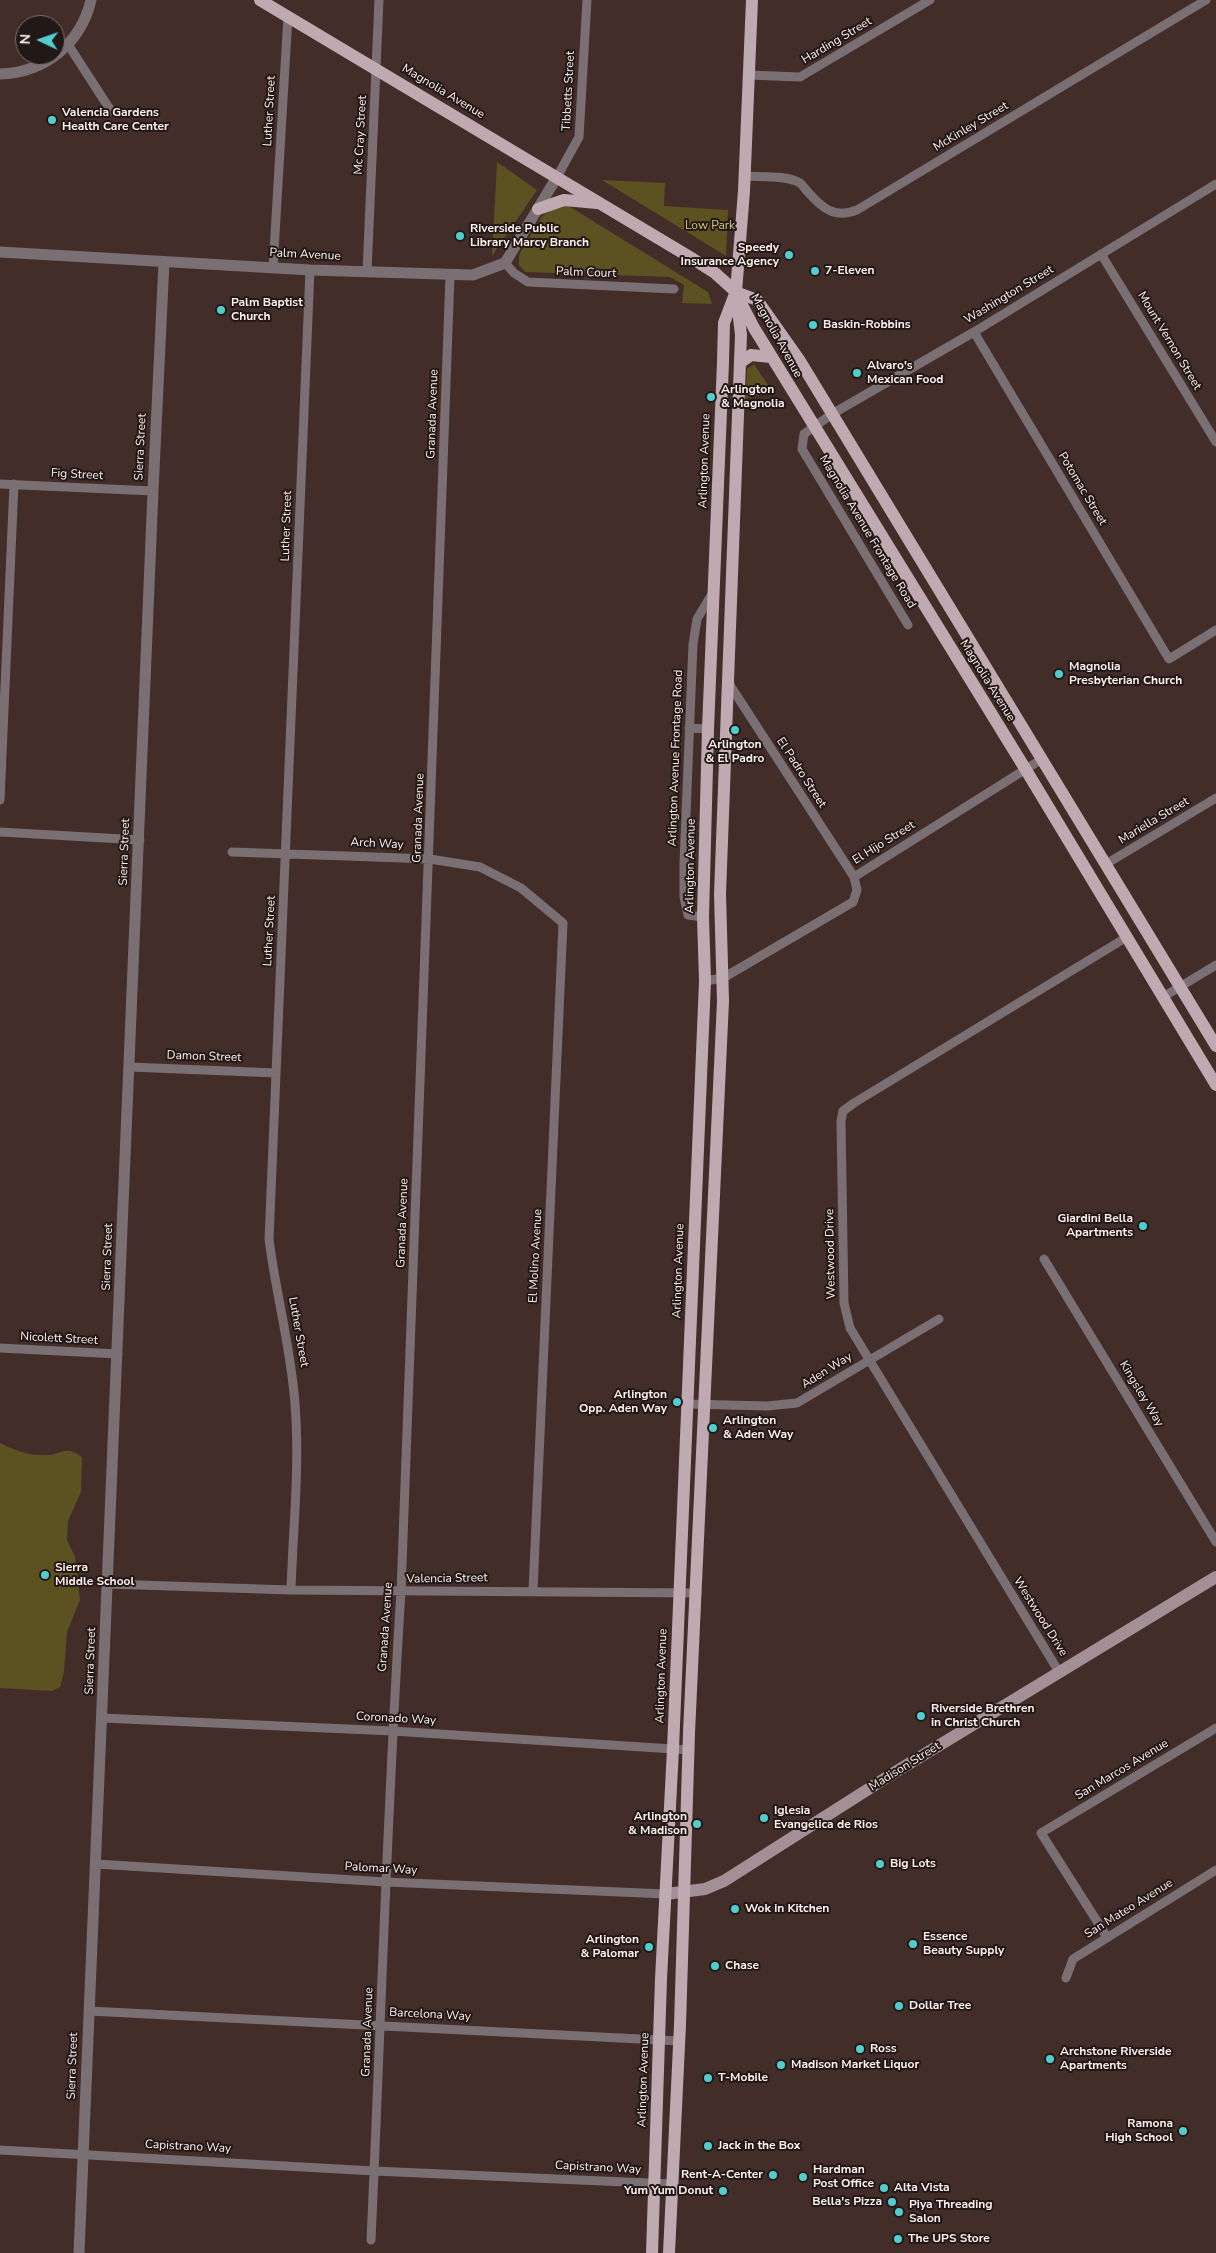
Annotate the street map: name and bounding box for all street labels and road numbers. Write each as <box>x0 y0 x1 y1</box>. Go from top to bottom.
street label: Harding Street <box>799 14 875 68</box>
street label: Tibbetts Street <box>560 51 578 131</box>
street label: Magnolia Avenue <box>399 62 487 122</box>
street label: Luther Street <box>261 75 279 147</box>
street label: Mc Cray Street <box>352 95 370 175</box>
street label: McKinley Street <box>931 99 1011 155</box>
street label: Palm Avenue <box>269 246 341 264</box>
street label: Washington Street <box>962 263 1056 327</box>
street label: Palm Court <box>556 265 616 281</box>
street label: Mount Vernon Street <box>1134 289 1204 393</box>
street label: Magnolia Avenue <box>747 292 805 380</box>
street label: Granada Avenue <box>424 369 442 459</box>
street label: Sierra Street <box>132 413 150 481</box>
street label: Arlington Avenue <box>696 413 714 509</box>
street label: Potomac Street <box>1055 450 1109 528</box>
street label: Magnolia Avenue Frontage Road <box>816 453 918 611</box>
street label: Fig Street <box>51 466 103 484</box>
street label: Luther Street <box>279 490 295 562</box>
street label: Magnolia Avenue <box>956 637 1018 725</box>
street label: Arlington Avenue Frontage Road <box>666 669 686 847</box>
street label: El Padro Street <box>773 735 829 811</box>
street label: Granada Avenue <box>410 773 428 863</box>
street label: Mariella Street <box>1116 794 1192 848</box>
street label: Sierra Street <box>117 818 133 886</box>
street label: Arlington Avenue <box>683 818 699 914</box>
street label: El Hijo Street <box>850 818 918 868</box>
street label: Arch Way <box>350 835 404 853</box>
street label: Luther Street <box>261 895 279 967</box>
street label: Damon Street <box>166 1048 242 1066</box>
street label: Granada Avenue <box>394 1178 412 1268</box>
street label: Westwood Drive <box>823 1208 839 1300</box>
street label: El Molino Avenue <box>526 1209 546 1303</box>
street label: Sierra Street <box>100 1223 116 1291</box>
street label: Arlington Avenue <box>670 1223 688 1319</box>
street label: Luther Street <box>285 1296 311 1368</box>
street label: Nicolett Street <box>20 1330 98 1348</box>
street label: Aden Way <box>799 1350 855 1392</box>
street label: Kingsley Way <box>1116 1359 1166 1429</box>
street label: Valencia Street <box>406 1571 488 1587</box>
street label: Westwood Drive <box>1010 1575 1070 1659</box>
street label: Granada Avenue <box>376 1582 396 1672</box>
street label: Sierra Street <box>83 1627 99 1695</box>
street label: Arlington Avenue <box>653 1628 671 1724</box>
street label: Coronado Way <box>356 1710 436 1728</box>
street label: San Marcos Avenue <box>1073 1736 1171 1804</box>
street label: Madison Street <box>867 1739 943 1795</box>
street label: Palomar Way <box>344 1860 418 1878</box>
street label: San Mateo Avenue <box>1082 1876 1176 1942</box>
street label: Granada Avenue <box>359 1987 377 2077</box>
street label: Barcelona Way <box>389 2006 471 2024</box>
street label: Sierra Street <box>65 2032 81 2100</box>
street label: Arlington Avenue <box>635 2032 653 2128</box>
street label: Capistrano Way <box>145 2138 231 2156</box>
street label: Capistrano Way <box>555 2159 641 2177</box>

